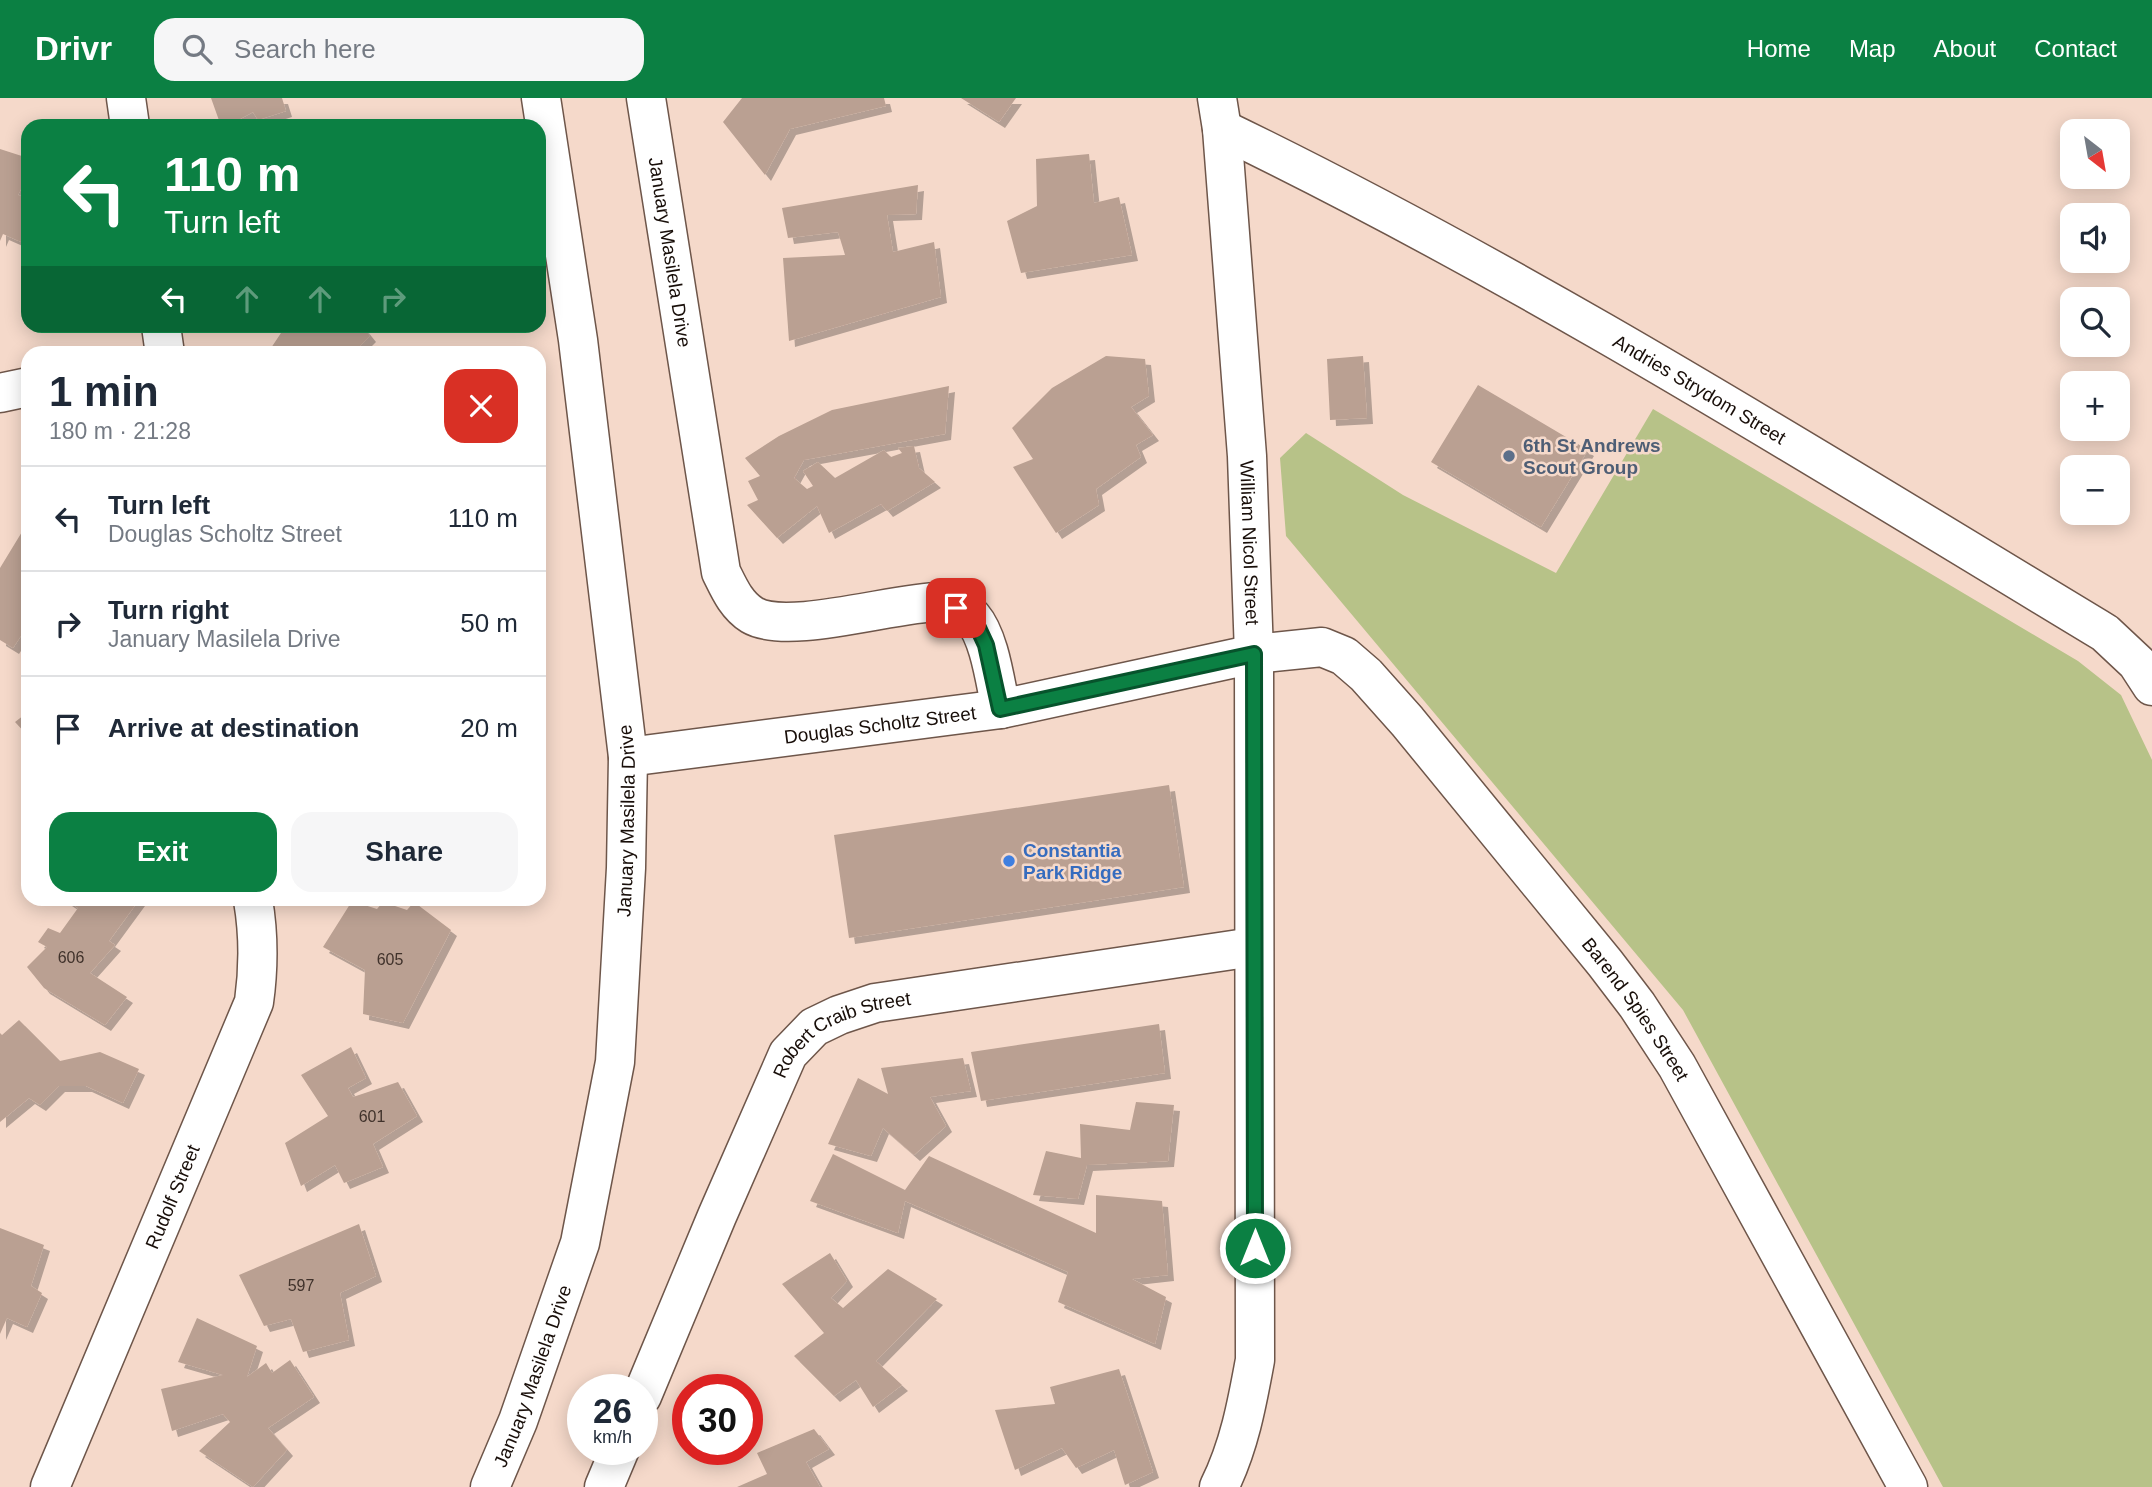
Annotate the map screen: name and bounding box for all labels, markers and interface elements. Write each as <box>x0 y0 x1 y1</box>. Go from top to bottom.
search box <box>154 18 644 81</box>
text: Drivr <box>35 30 112 67</box>
icon: search <box>178 30 216 68</box>
text: Search here <box>234 34 376 64</box>
text: Home <box>1747 35 1811 62</box>
text: Map <box>1849 35 1896 62</box>
text: About <box>1934 35 1996 62</box>
text: Contact <box>2034 35 2117 62</box>
north arrow <box>2060 119 2130 189</box>
map controls <box>2060 119 2130 525</box>
icon: left <box>49 147 140 238</box>
text: 110 m <box>164 147 300 201</box>
street label: January Masilela Drive <box>644 156 695 349</box>
button: sound <box>2060 203 2130 273</box>
text: Turn left <box>164 204 280 240</box>
icon: left <box>155 280 193 318</box>
icon: ahead <box>228 280 266 318</box>
icon: ahead <box>301 280 339 318</box>
icon: right <box>374 280 412 318</box>
button: search <box>2060 287 2130 357</box>
street label: Andries Strydom Street <box>1609 331 1790 449</box>
text: 1 min <box>49 368 159 415</box>
button: close <box>444 369 518 443</box>
button: + <box>2060 371 2130 441</box>
text: 180 m · 21:28 <box>49 418 191 444</box>
place label: 6th St Andrews Scout Group <box>1523 435 1661 478</box>
marker: 6th St Andrews Scout Group <box>1501 448 1517 464</box>
button: − <box>2060 455 2130 525</box>
street label: William Nicol Street <box>1236 460 1263 626</box>
text: Turn left <box>108 490 210 520</box>
icon: left <box>49 500 87 538</box>
text: 110 m <box>448 503 518 533</box>
text: Douglas Scholtz Street <box>108 521 342 547</box>
pin <box>926 578 986 638</box>
icon: arrive <box>937 589 975 627</box>
text: Turn right <box>108 595 229 625</box>
icon: right <box>49 605 87 643</box>
text: 50 m <box>460 608 518 638</box>
text: January Masilela Drive <box>108 626 341 652</box>
street label: Douglas Scholtz Street <box>783 702 978 748</box>
icon: arrive <box>49 710 87 748</box>
text: Arrive at destination <box>108 713 359 743</box>
text: 20 m <box>460 713 518 743</box>
street label: January Masilela Drive <box>613 724 639 918</box>
button: Exit <box>49 812 277 892</box>
button: Share <box>291 812 518 892</box>
place label: Constantia Park Ridge <box>1023 840 1122 883</box>
marker: Constantia Park Ridge <box>1001 853 1017 869</box>
street label: Barend Spies Street <box>1578 934 1693 1085</box>
house number: 606 <box>58 949 84 966</box>
house number: 605 <box>377 951 403 968</box>
street label: Robert Craib Street <box>769 988 913 1081</box>
house number: 601 <box>359 1108 385 1125</box>
street label: Rudolf Street <box>141 1141 204 1252</box>
position arrow <box>1218 1211 1292 1285</box>
house number: 597 <box>288 1277 314 1294</box>
street label: January Masilela Drive <box>490 1282 576 1470</box>
speed limit sign: 30 <box>672 1374 763 1465</box>
text: 26 <box>593 1391 632 1430</box>
text: km/h <box>593 1427 632 1447</box>

